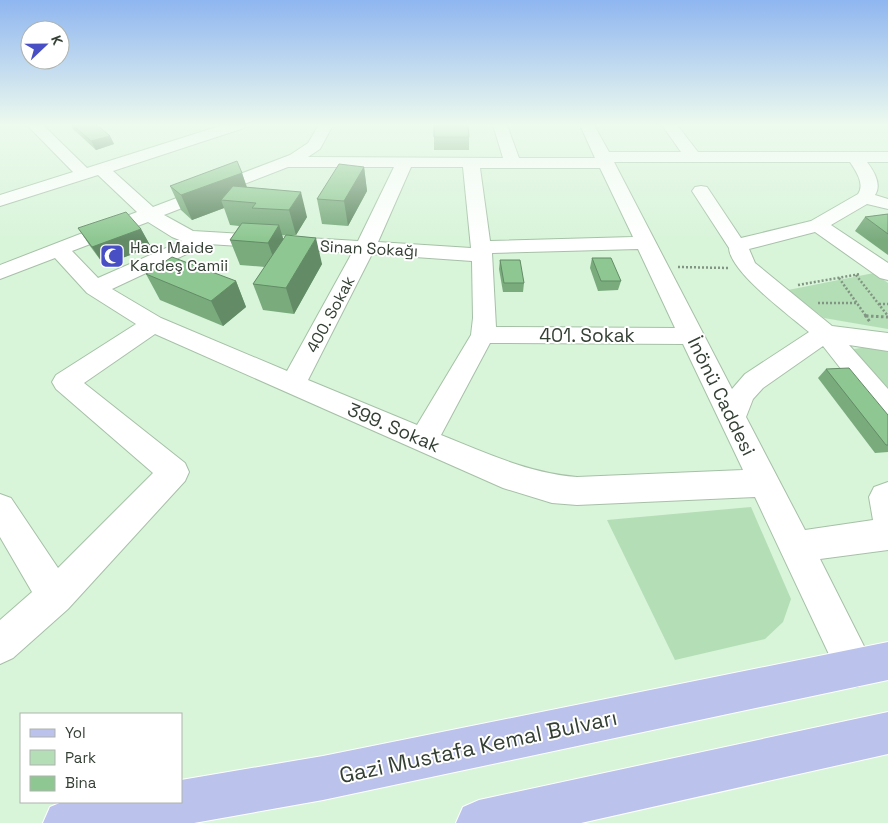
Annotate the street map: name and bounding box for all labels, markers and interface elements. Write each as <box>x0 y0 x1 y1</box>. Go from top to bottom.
north arrow <box>20 20 70 70</box>
text: K <box>47 33 67 48</box>
street label: Sinan Sokağı <box>320 235 418 262</box>
place label: Hacı Maide Kardeş Camii <box>130 237 228 276</box>
mosque icon: Hacı Maide Kardeş Camii <box>99 243 125 269</box>
street label: 400. Sokak <box>301 272 360 356</box>
street label: 401. Sokak <box>539 323 635 348</box>
street label: İnönü Caddesi <box>682 333 761 460</box>
street label: 399. Sokak <box>344 397 444 458</box>
street label: Gazi Mustafa Kemal Bulvarı <box>337 703 619 789</box>
legend <box>20 713 182 803</box>
text: Yol <box>65 723 86 742</box>
text: Park <box>65 748 96 767</box>
text: Bina <box>65 773 97 792</box>

